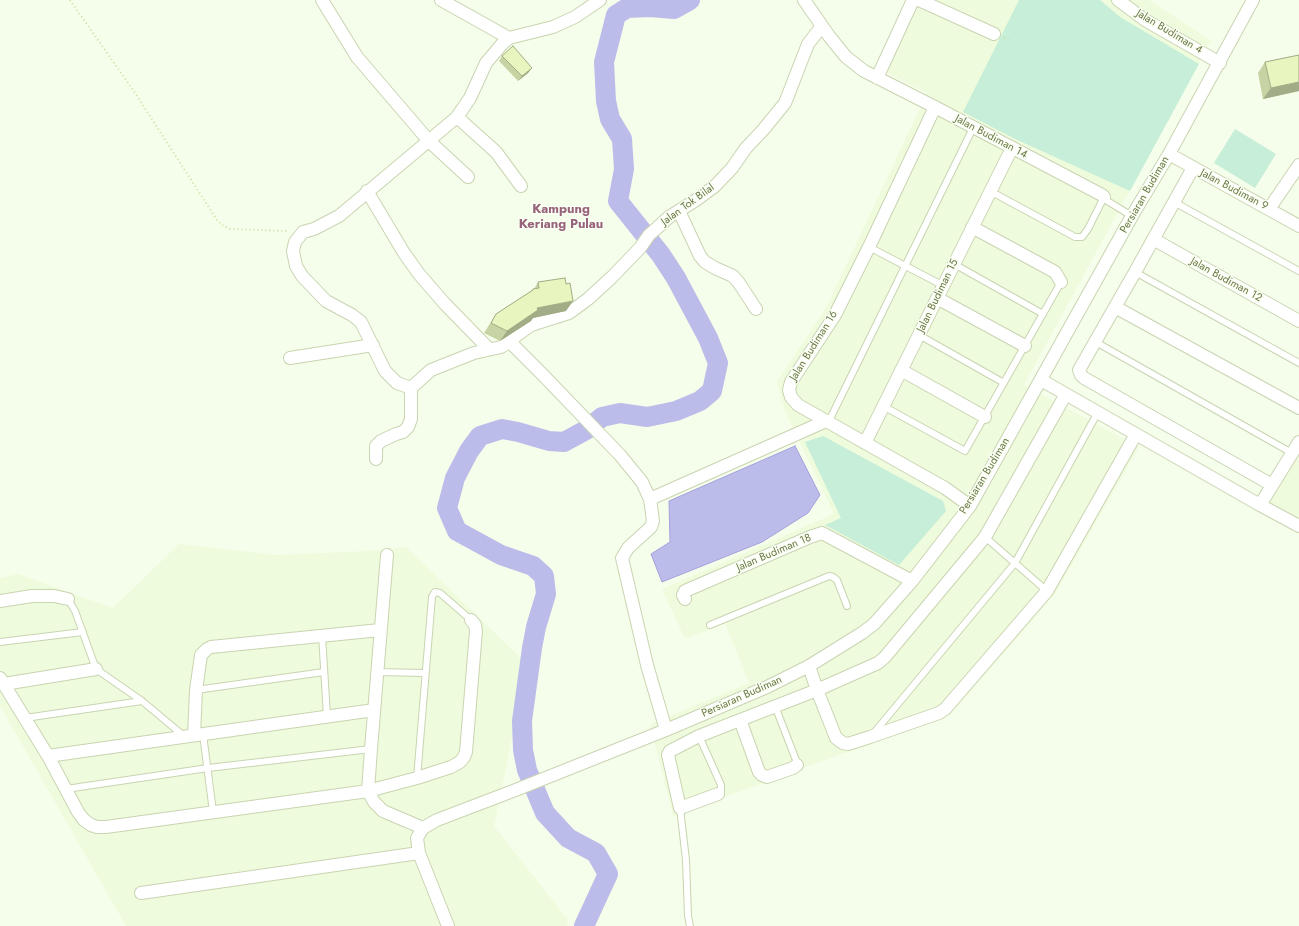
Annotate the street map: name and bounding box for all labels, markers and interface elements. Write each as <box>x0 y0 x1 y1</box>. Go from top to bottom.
street label: Jalan Budiman 4 <box>1133 7 1205 57</box>
street label: Jalan Budiman 14 <box>953 112 1029 162</box>
street label: Persiaran Budiman <box>1118 154 1172 236</box>
street label: Jalan Budiman 9 <box>1198 167 1270 213</box>
street label: Jalan Tok Bilal <box>659 181 717 229</box>
district label: Kampung Keriang Pulau <box>519 202 603 233</box>
street label: Jalan Budiman 12 <box>1188 255 1264 305</box>
street label: Jalan Budiman 15 <box>915 257 961 335</box>
street label: Jalan Budiman 16 <box>787 309 841 383</box>
street label: Persiaran Budiman <box>957 436 1013 516</box>
street label: Jalan Budiman 18 <box>735 531 813 575</box>
street label: Persiaran Budiman <box>700 673 784 721</box>

